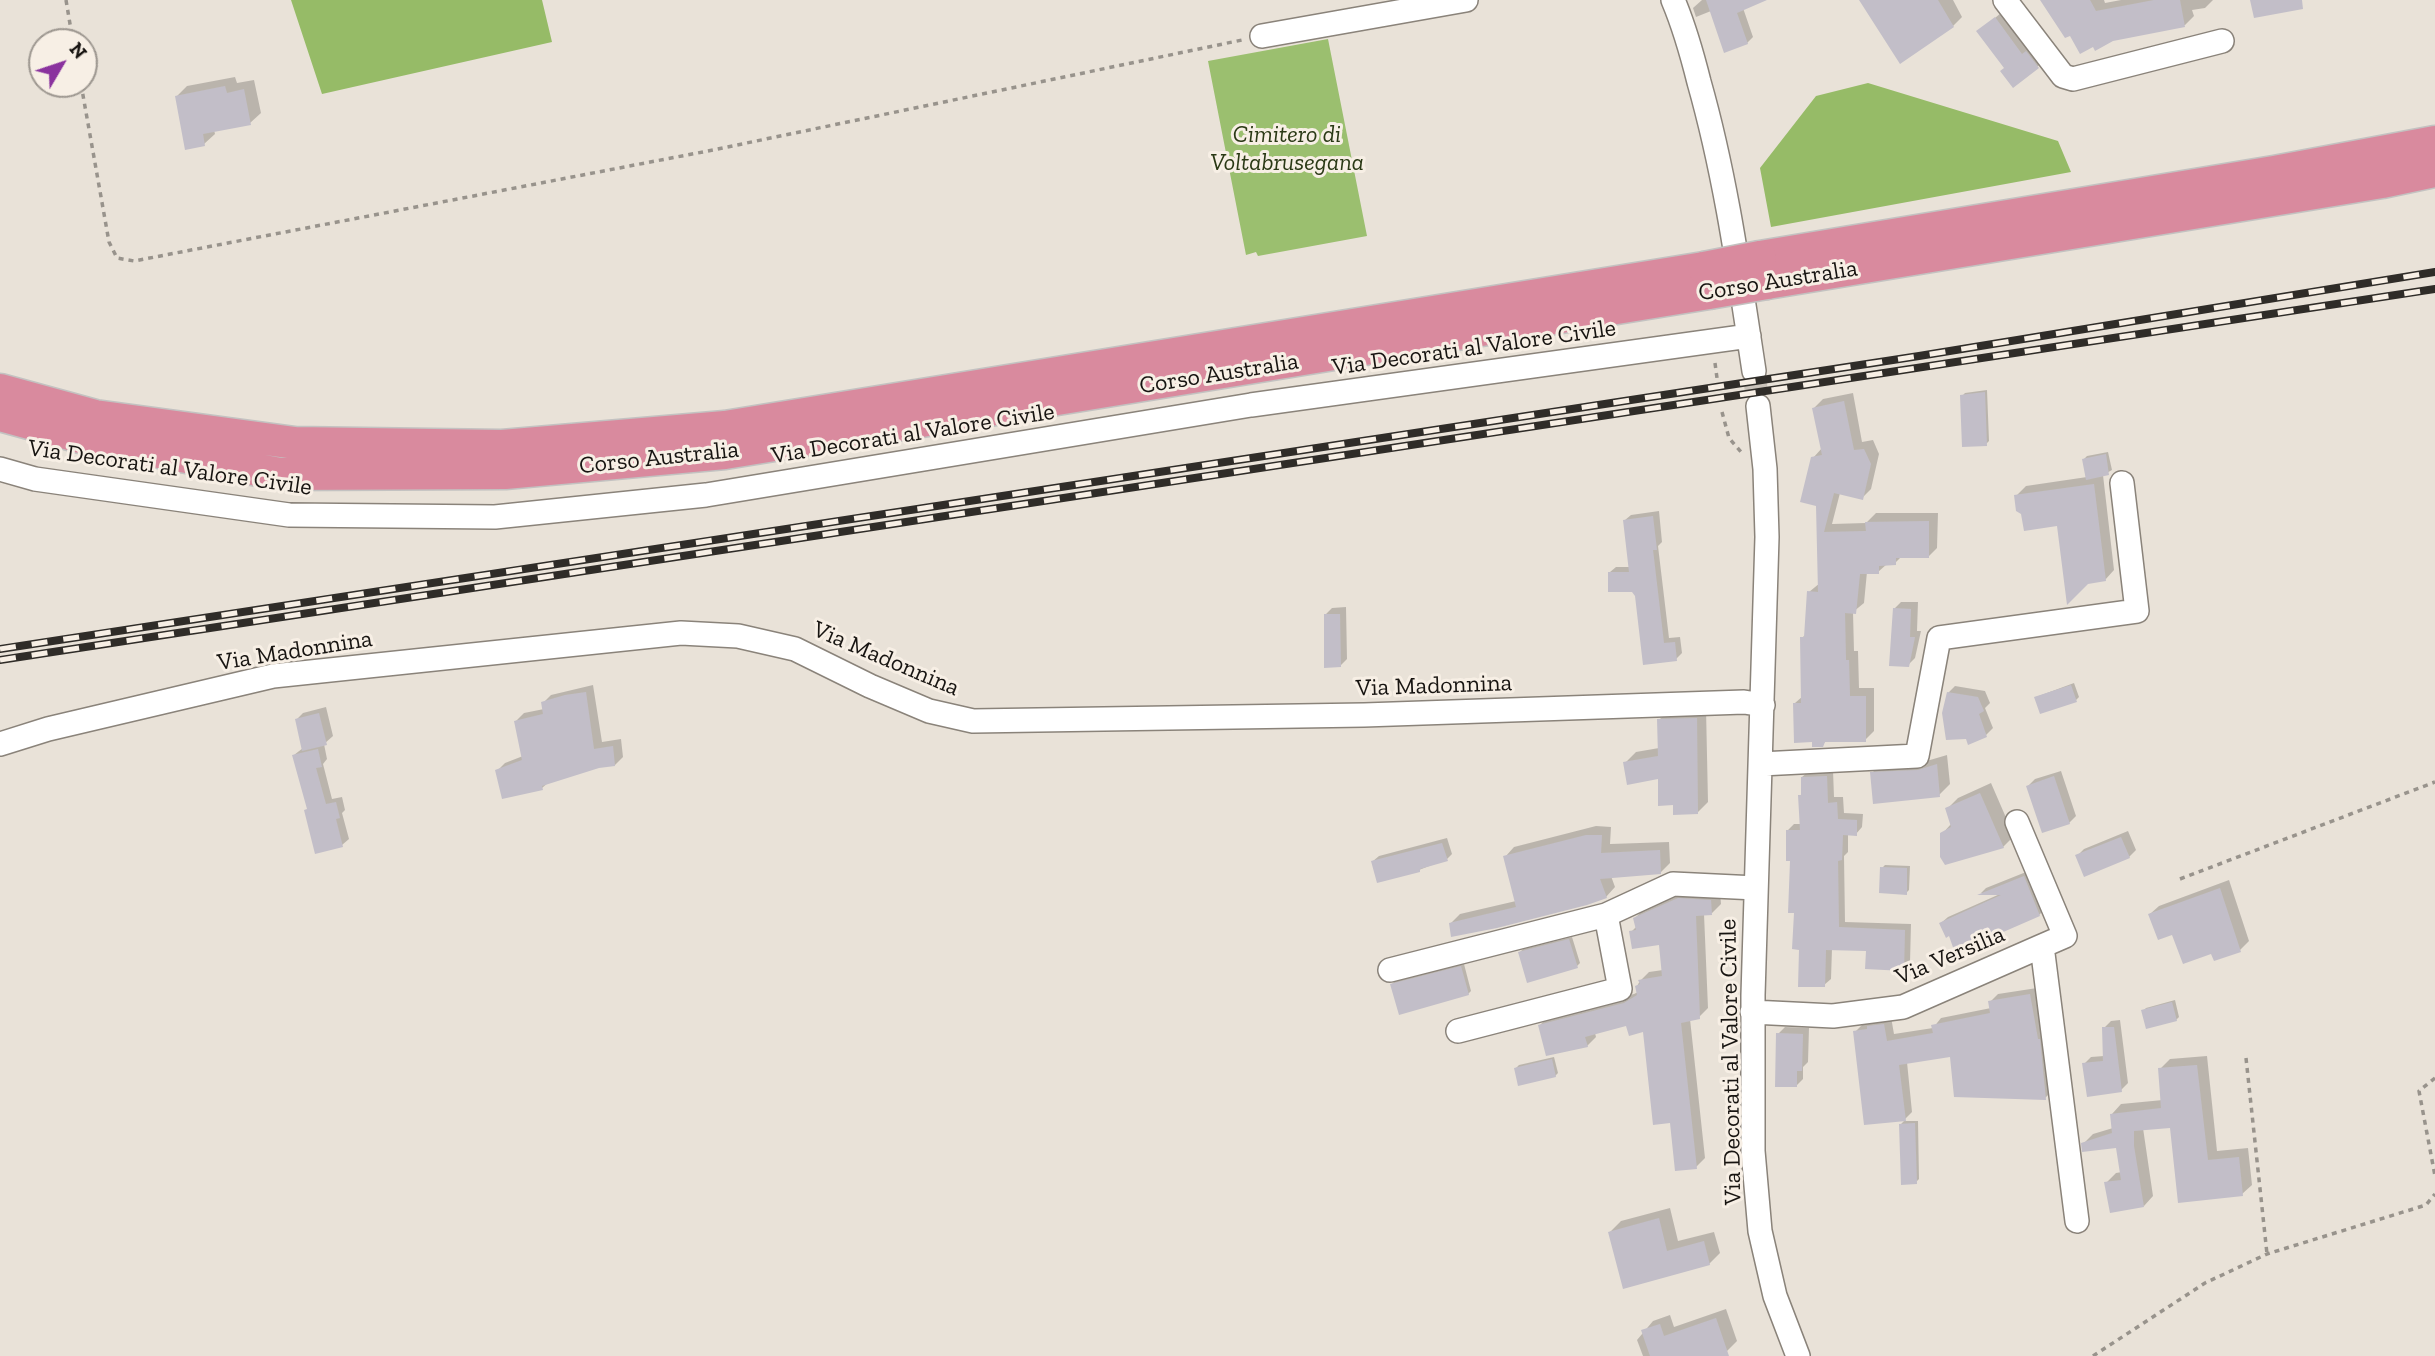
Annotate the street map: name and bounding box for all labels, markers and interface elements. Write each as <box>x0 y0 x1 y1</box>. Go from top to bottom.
north arrow <box>28 28 98 98</box>
text: N <box>65 38 92 64</box>
park label: Cimitero di Voltabrusegana <box>1210 121 1364 177</box>
street label: Corso Australia <box>1696 254 1860 308</box>
street label: Via Decorati al Valore Civile <box>1330 314 1618 382</box>
street label: Corso Australia <box>1137 347 1301 401</box>
street label: Via Decorati al Valore Civile <box>769 397 1057 471</box>
street label: Via Decorati al Valore Civile <box>26 434 314 502</box>
street label: Corso Australia <box>578 435 740 481</box>
street label: Via Madonnina <box>808 615 964 703</box>
street label: Via Madonnina <box>216 625 374 677</box>
street label: Via Madonnina <box>1355 669 1513 703</box>
street label: Via Decorati al Valore Civile <box>1714 919 1748 1205</box>
street label: Via Versilia <box>1891 920 2009 992</box>

